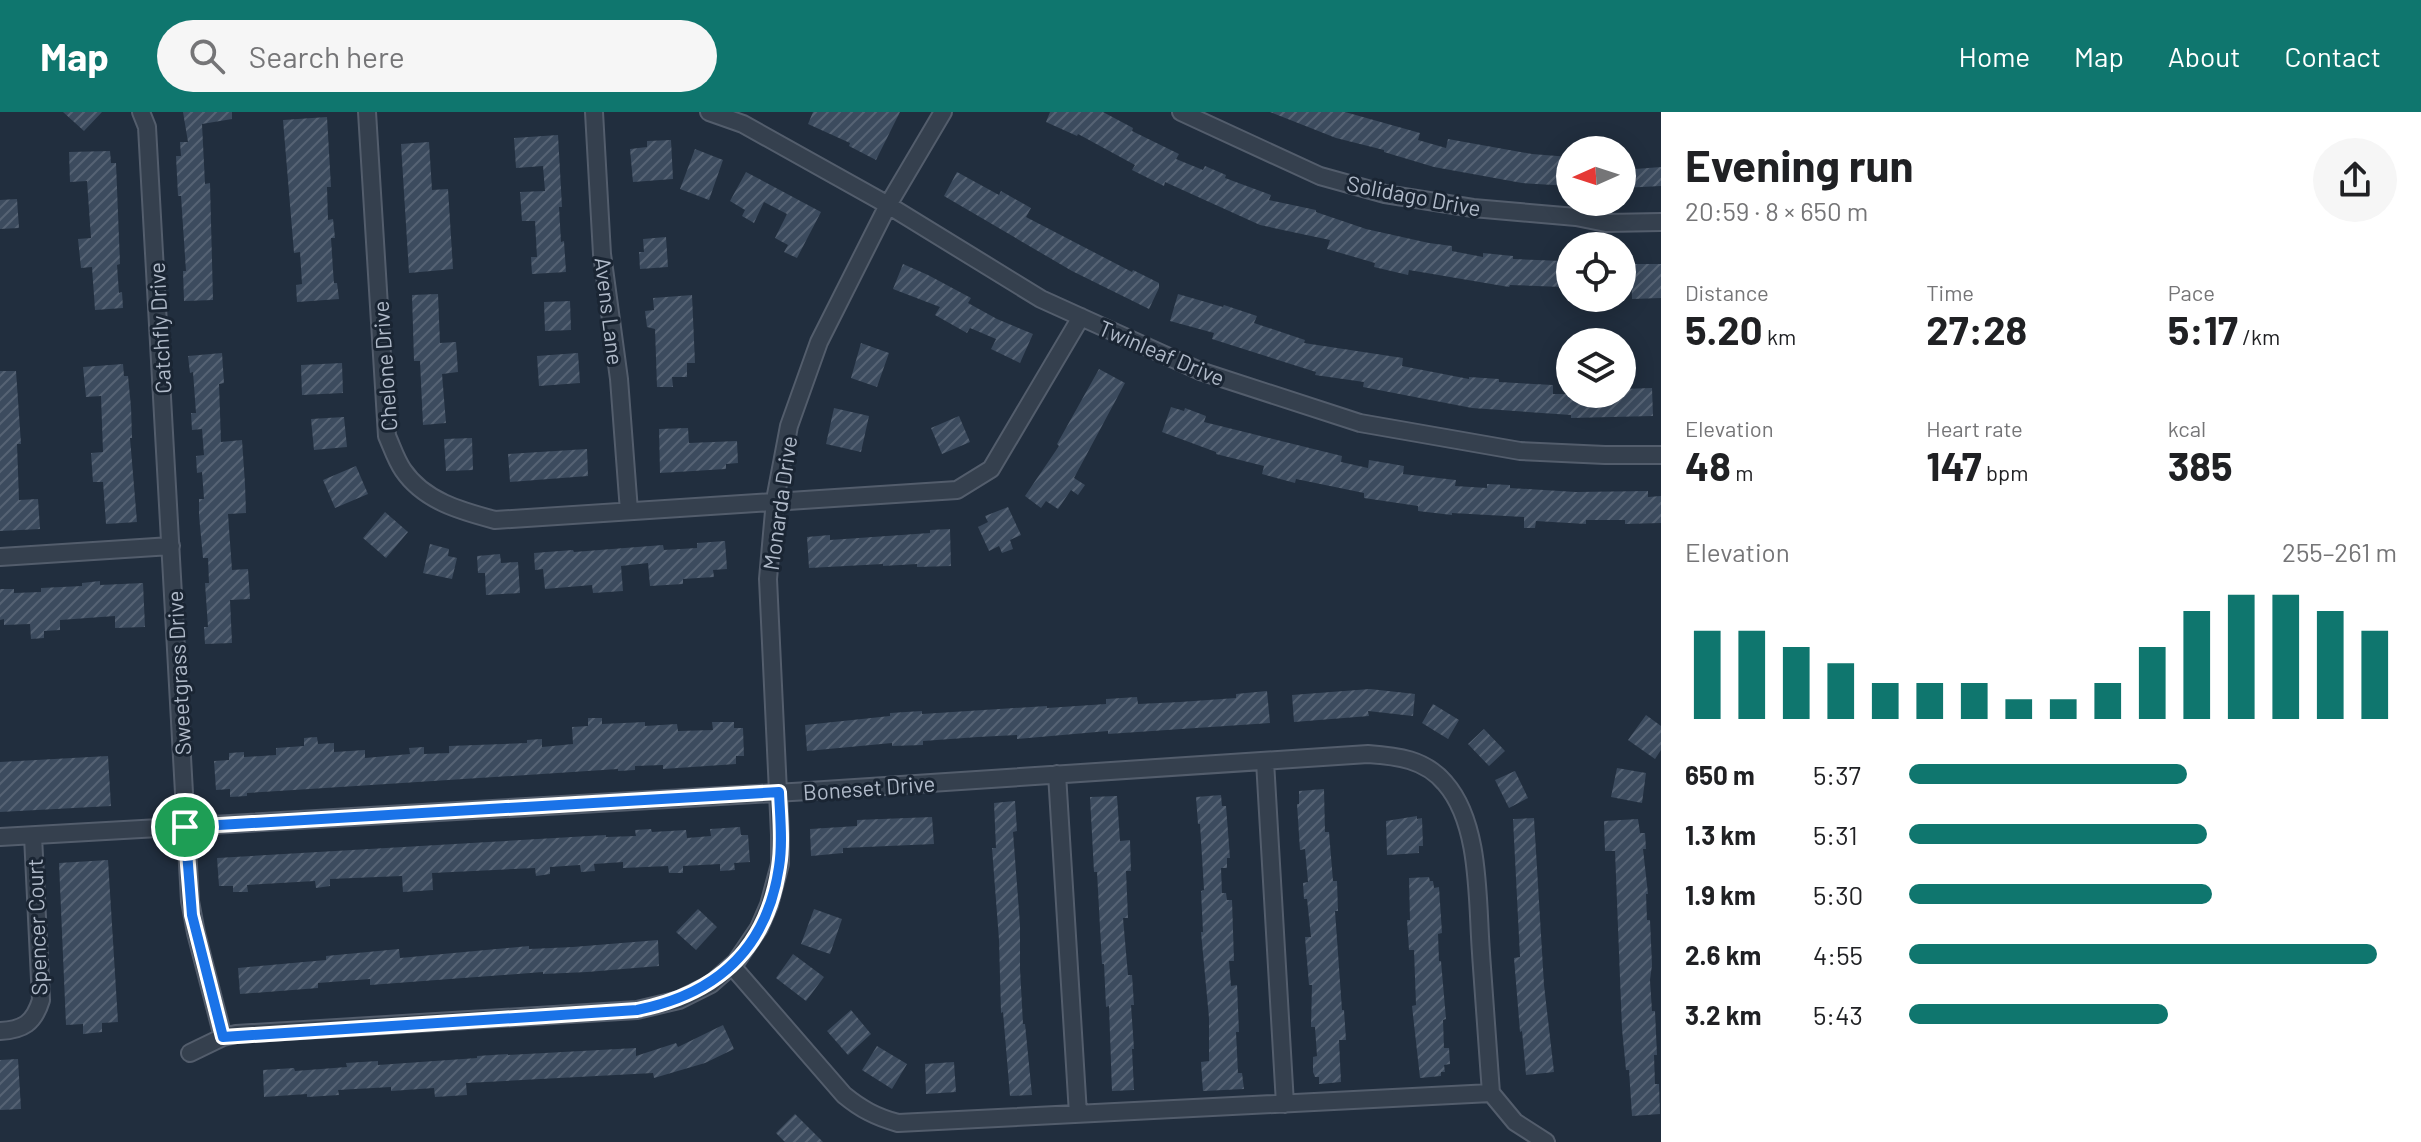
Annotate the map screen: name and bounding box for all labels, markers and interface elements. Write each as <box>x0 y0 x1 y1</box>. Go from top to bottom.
search box <box>157 20 717 92</box>
text: Map <box>40 33 109 79</box>
icon: search <box>185 34 229 78</box>
text: Search here <box>249 38 405 74</box>
text: Home <box>1959 39 2030 73</box>
text: Map <box>2074 39 2124 73</box>
text: About <box>2168 39 2240 73</box>
text: Contact <box>2284 39 2381 73</box>
north arrow <box>1556 136 1636 216</box>
map controls <box>1556 136 1636 408</box>
text: Evening run <box>1685 138 1914 191</box>
button: share <box>2313 138 2397 222</box>
street label: Solidago Drive <box>1345 169 1483 221</box>
text: 20:59 · 8 × 650 m <box>1685 195 1868 226</box>
button: locate <box>1556 232 1636 312</box>
street label: Avens Lane <box>590 256 630 366</box>
street label: Catchfly Drive <box>143 262 175 394</box>
text: Distance <box>1685 279 1769 305</box>
text: Time <box>1926 279 1974 305</box>
text: Pace <box>2168 279 2215 305</box>
street label: Chelone Drive <box>366 300 402 432</box>
text: 5.20 <box>1685 305 1763 353</box>
text: 27:28 <box>1926 305 2027 353</box>
text: 5:17 <box>2168 305 2238 353</box>
street label: Twinleaf Drive <box>1095 314 1229 390</box>
text: km <box>1763 323 1796 349</box>
text: /km <box>2238 323 2280 349</box>
button: layers <box>1556 328 1636 408</box>
text: Elevation <box>1685 415 1774 441</box>
text: Heart rate <box>1926 415 2023 441</box>
text: kcal <box>2168 415 2206 441</box>
street label: Monarda Drive <box>757 434 801 572</box>
text: 48 <box>1685 441 1731 489</box>
text: 147 <box>1926 441 1982 489</box>
text: 385 <box>2168 441 2232 489</box>
text: m <box>1731 459 1753 485</box>
text: bpm <box>1982 459 2028 485</box>
text: Elevation <box>1685 536 1790 567</box>
text: 255–261 m <box>2282 536 2397 567</box>
street label: Sweetgrass Drive <box>161 590 195 756</box>
text: 650 m <box>1685 759 1755 790</box>
text: 5:37 <box>1813 759 1861 790</box>
street label: Boneset Drive <box>802 769 936 805</box>
pin <box>151 793 219 861</box>
icon: arrive <box>163 805 207 849</box>
text: 1.3 km <box>1685 819 1756 850</box>
text: 5:31 <box>1813 819 1858 850</box>
street label: Spencer Court <box>21 858 51 996</box>
text: 1.9 km <box>1685 879 1756 910</box>
text: 5:30 <box>1813 879 1863 910</box>
text: 2.6 km <box>1685 939 1761 970</box>
text: 4:55 <box>1813 939 1863 970</box>
text: 3.2 km <box>1685 999 1761 1030</box>
text: 5:43 <box>1813 999 1863 1030</box>

